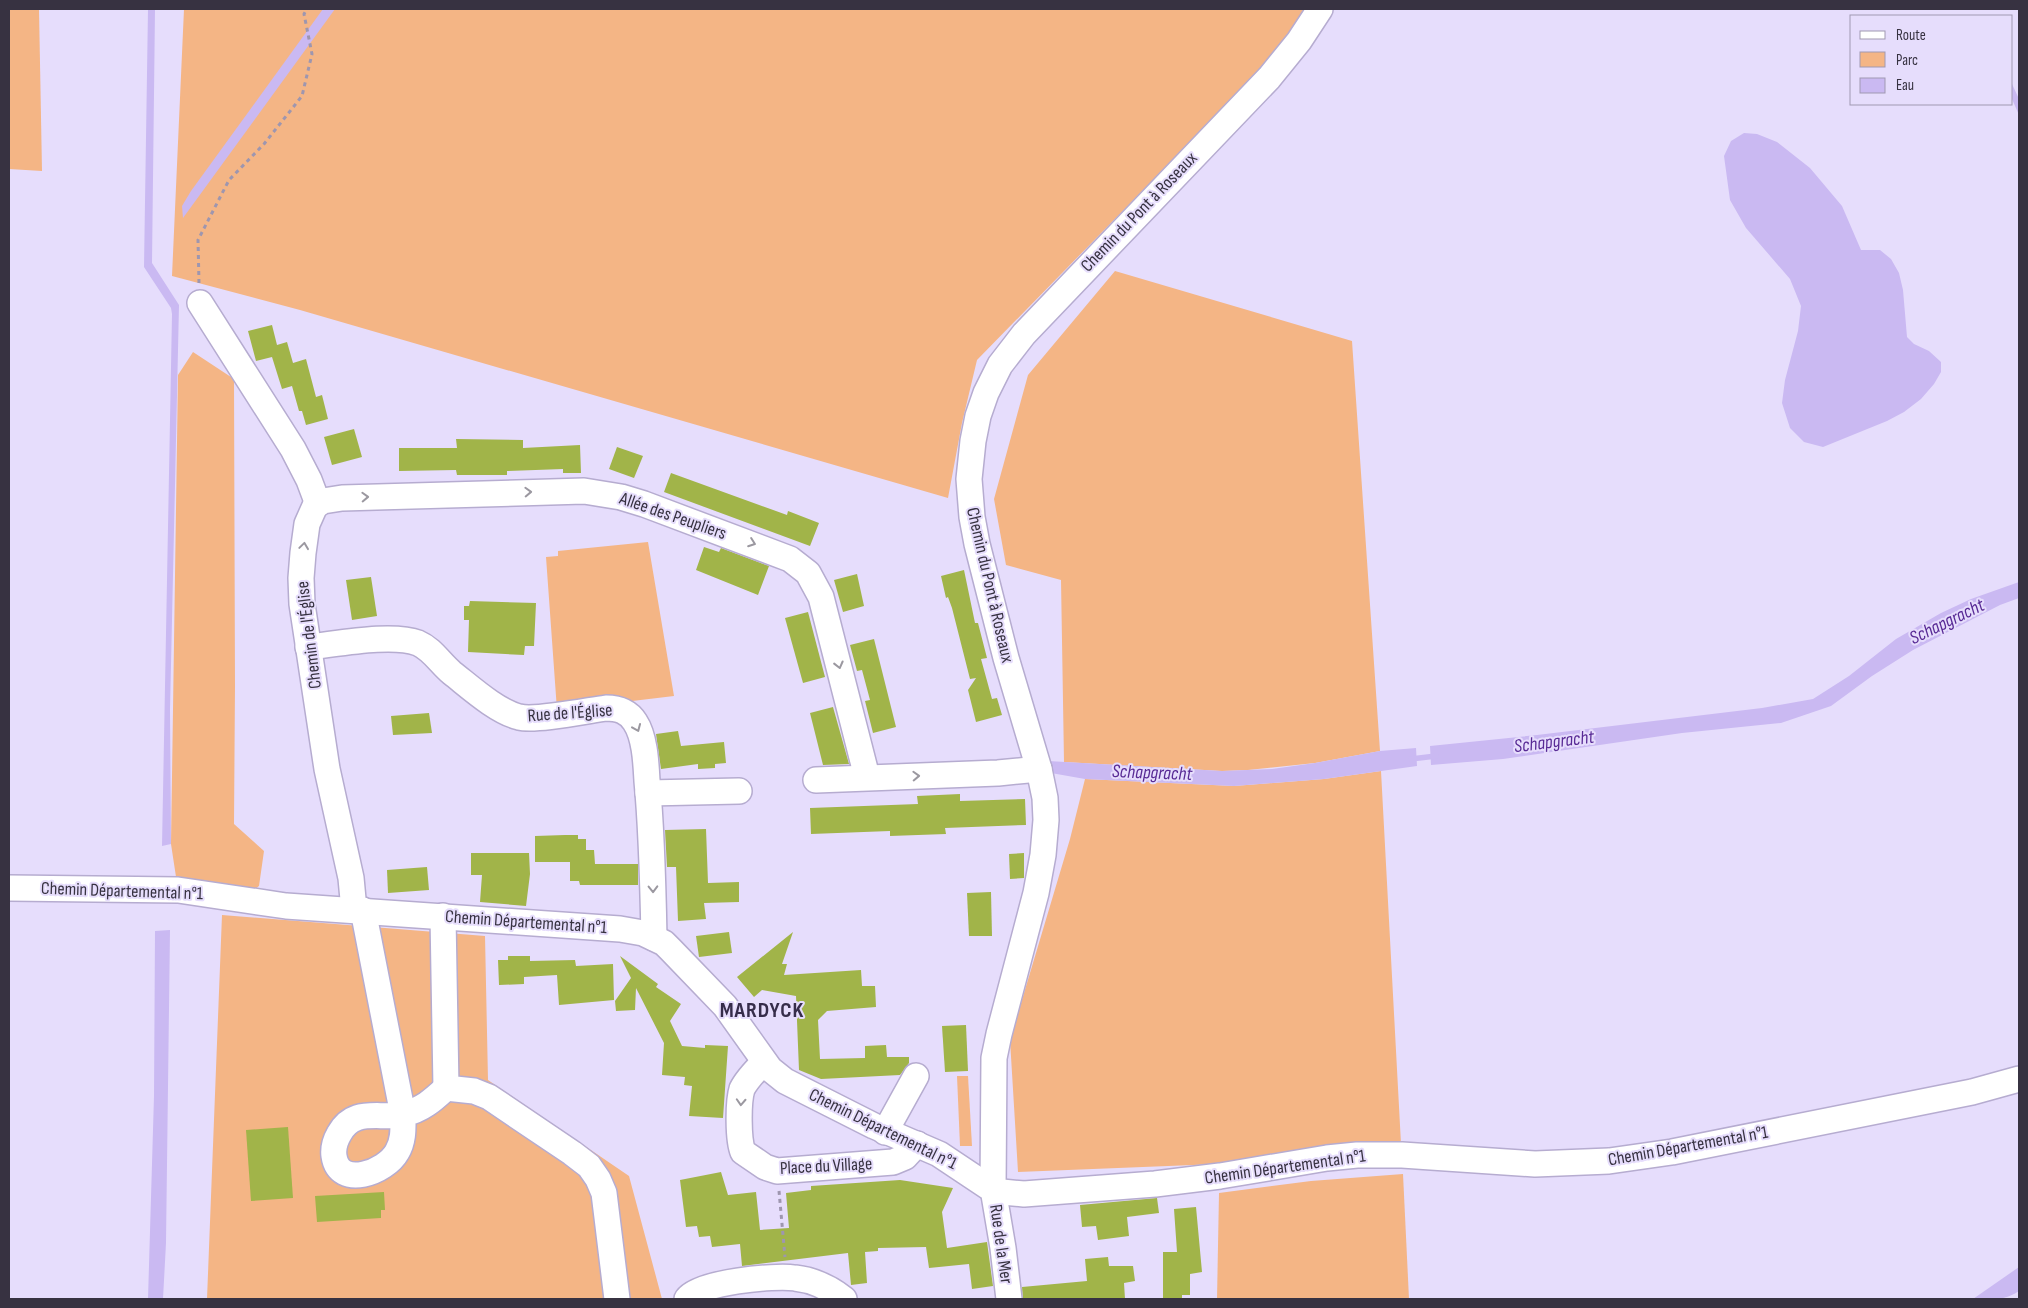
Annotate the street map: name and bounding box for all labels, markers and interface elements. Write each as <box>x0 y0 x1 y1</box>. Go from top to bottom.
legend <box>1850 15 2013 105</box>
text: Route <box>1896 26 1926 45</box>
text: Parc <box>1896 51 1918 70</box>
text: Eau <box>1896 76 1914 95</box>
street label: Chemin du Pont à Roseaux <box>1076 148 1202 276</box>
one-way arrow <box>524 487 532 498</box>
street label: Allée des Peupliers <box>616 488 729 544</box>
one-way arrow <box>362 492 370 502</box>
street label: Chemin du Pont à Roseaux <box>962 505 1018 665</box>
one-way arrow <box>747 537 755 547</box>
one-way arrow <box>298 542 309 550</box>
street label: Chemin de l'Église <box>292 580 326 690</box>
water label: Schapgracht <box>1906 593 1989 650</box>
one-way arrow <box>833 661 844 670</box>
street label: Rue de l'Église <box>527 700 613 726</box>
one-way arrow <box>631 723 642 732</box>
water label: Schapgracht <box>1513 726 1597 758</box>
water label: Schapgracht <box>1111 760 1194 786</box>
one-way arrow <box>912 771 920 781</box>
street label: Chemin Départemental n°1 <box>41 878 204 904</box>
one-way arrow <box>647 885 658 893</box>
street label: Chemin Départemental n°1 <box>444 906 608 938</box>
district label: MARDYCK <box>720 997 804 1024</box>
street label: Chemin Départemental n°1 <box>806 1084 961 1174</box>
one-way arrow <box>735 1099 746 1107</box>
street label: Chemin Départemental n°1 <box>1606 1121 1770 1170</box>
street label: Chemin Départemental n°1 <box>1203 1145 1367 1189</box>
street label: Place du Village <box>779 1153 873 1179</box>
street label: Rue de la Mer <box>985 1203 1017 1285</box>

